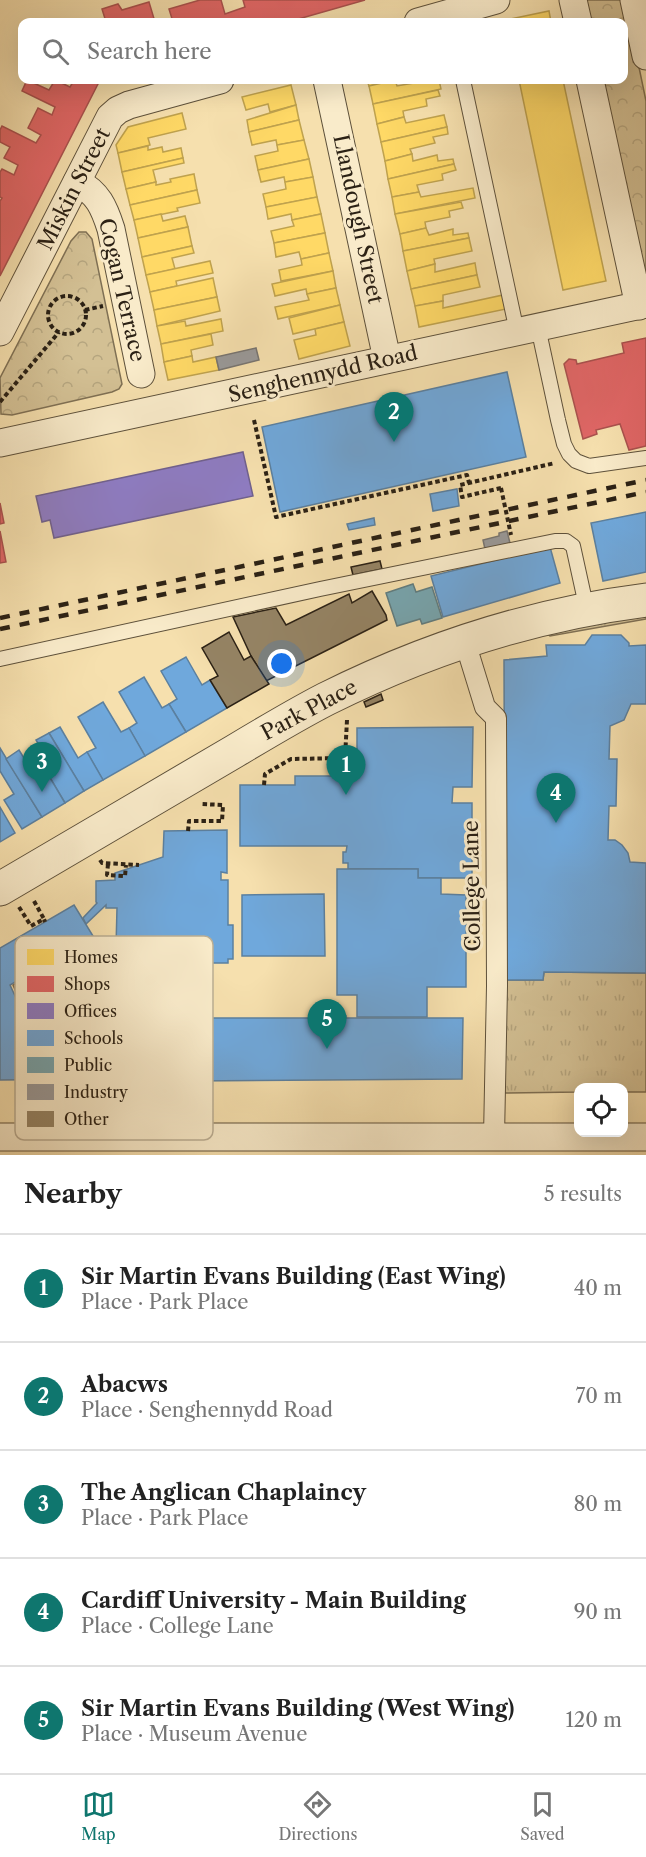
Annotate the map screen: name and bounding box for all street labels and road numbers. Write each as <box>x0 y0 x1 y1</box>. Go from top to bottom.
street label: Miskin Street <box>32 123 115 254</box>
street label: Llandough Street <box>328 132 389 306</box>
street label: Cogan Terrace <box>94 216 151 364</box>
street label: Senghennydd Road <box>226 340 420 407</box>
street label: Park Place <box>257 674 361 745</box>
street label: College Lane <box>458 820 485 952</box>

